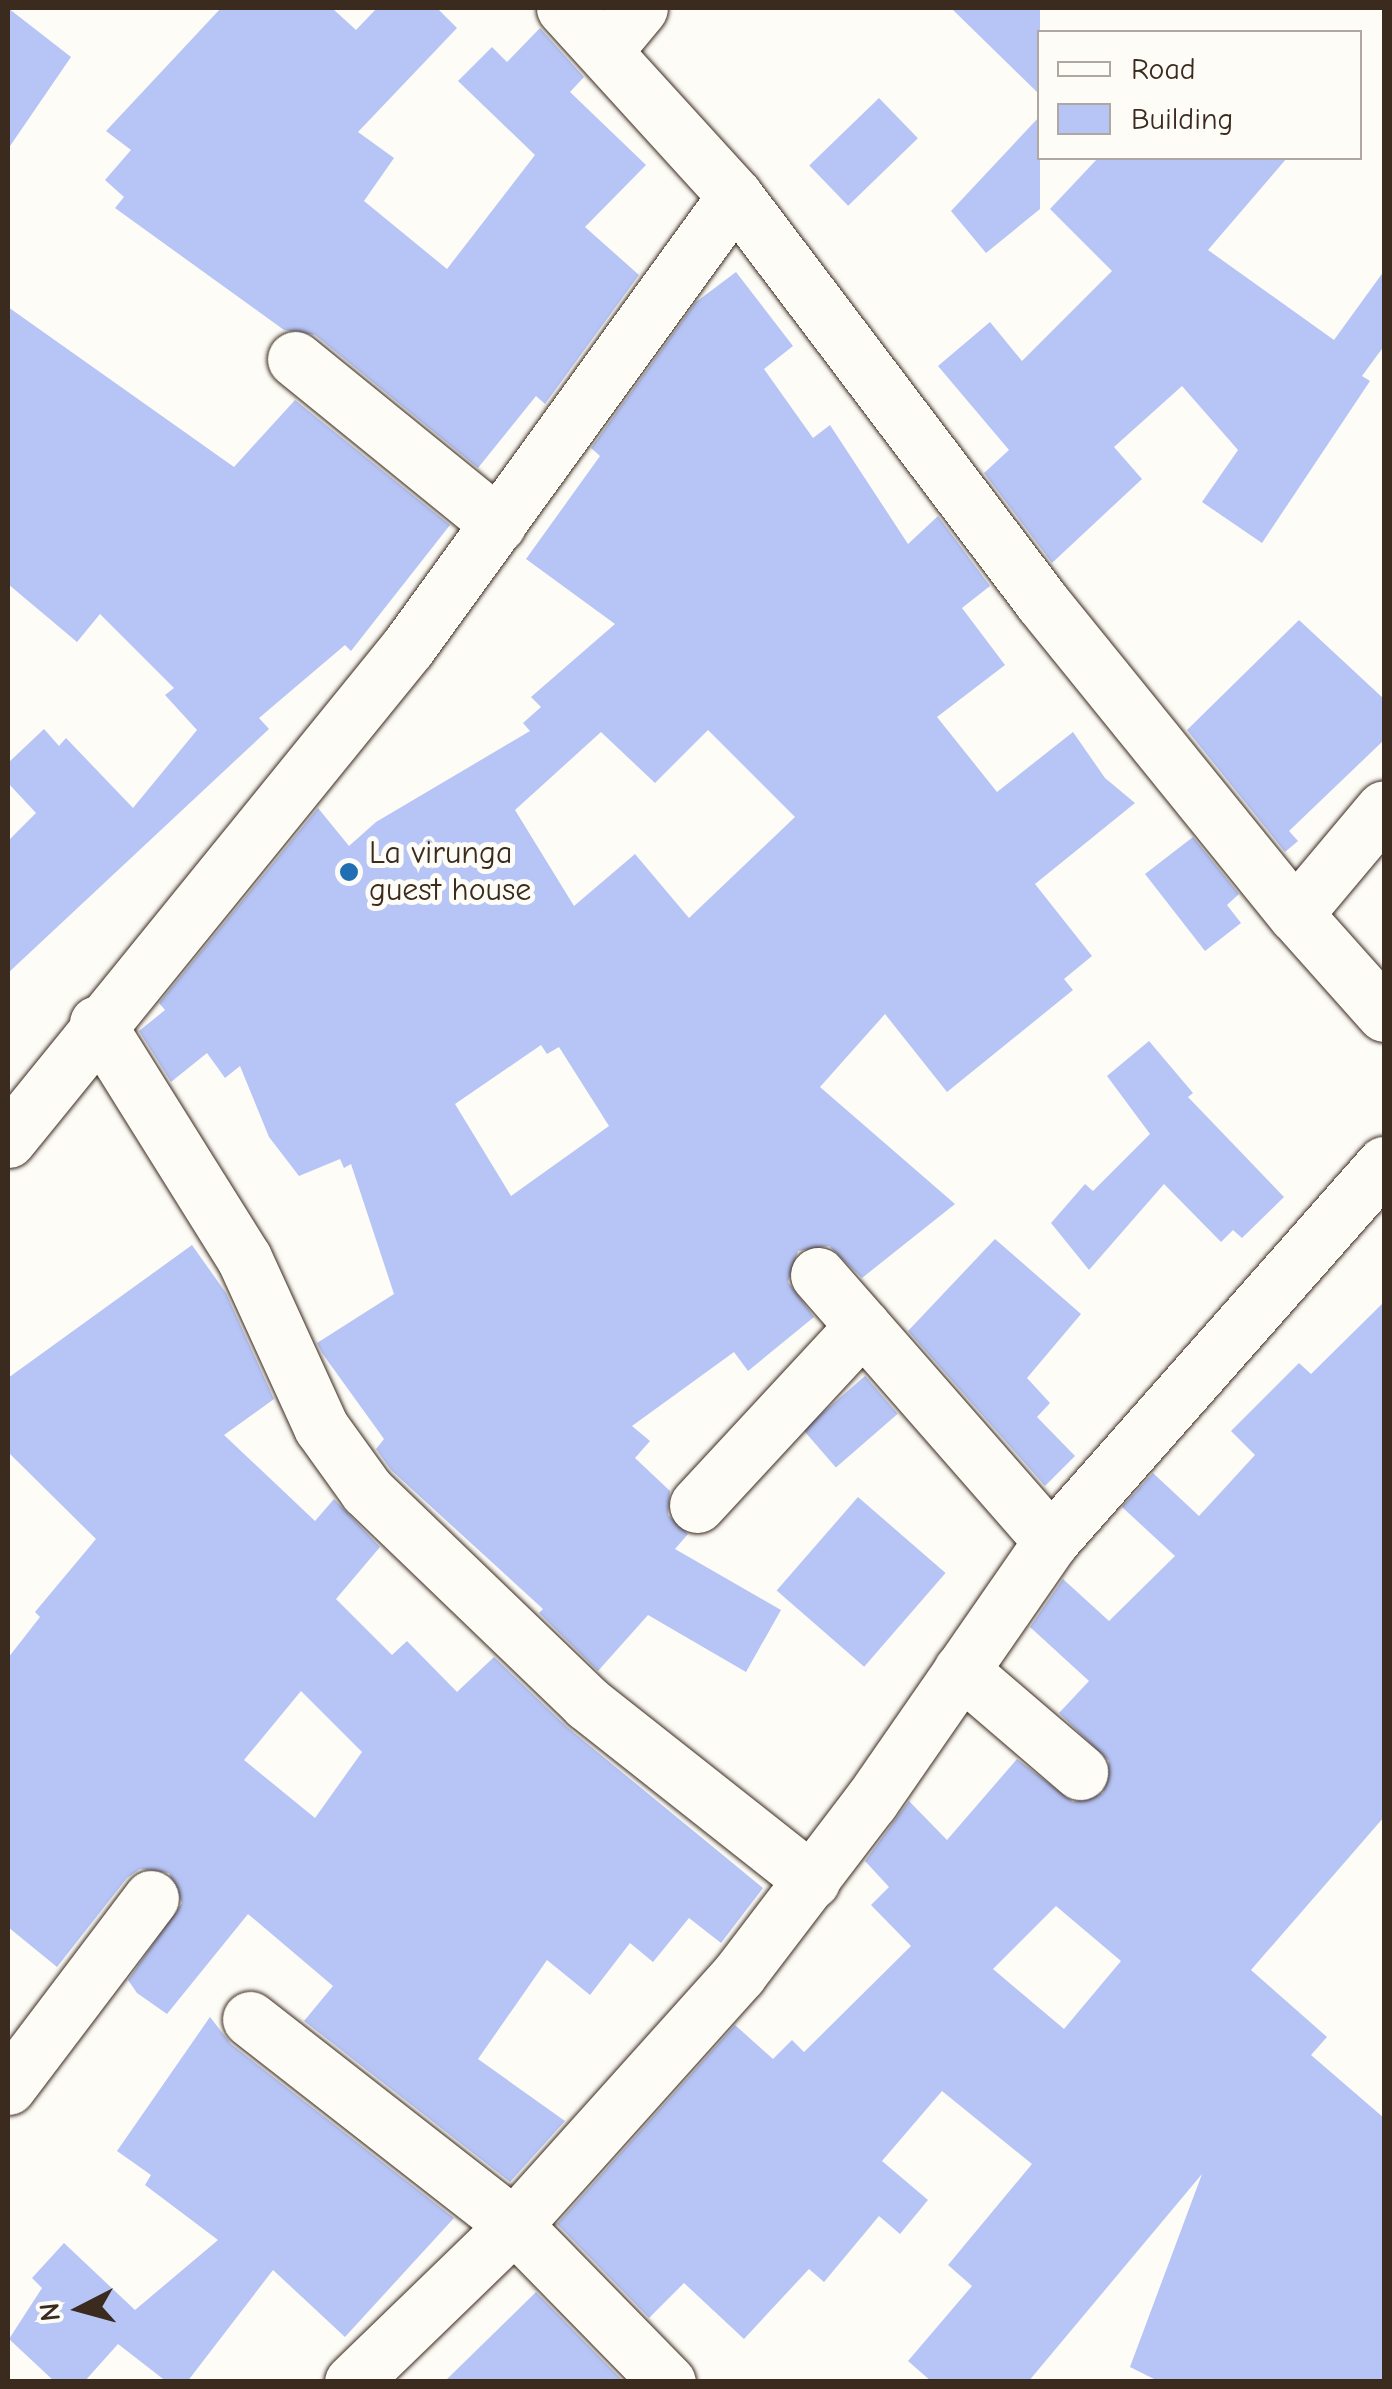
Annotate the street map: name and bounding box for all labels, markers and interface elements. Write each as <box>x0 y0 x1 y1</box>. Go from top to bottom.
legend <box>1037 30 1362 160</box>
text: Road <box>1131 52 1196 87</box>
text: Building <box>1131 102 1234 137</box>
place label: La virunga guest house <box>369 835 531 910</box>
marker: La virunga guest house <box>338 861 360 883</box>
north arrow <box>30 2259 130 2359</box>
text: N <box>33 2301 67 2323</box>

